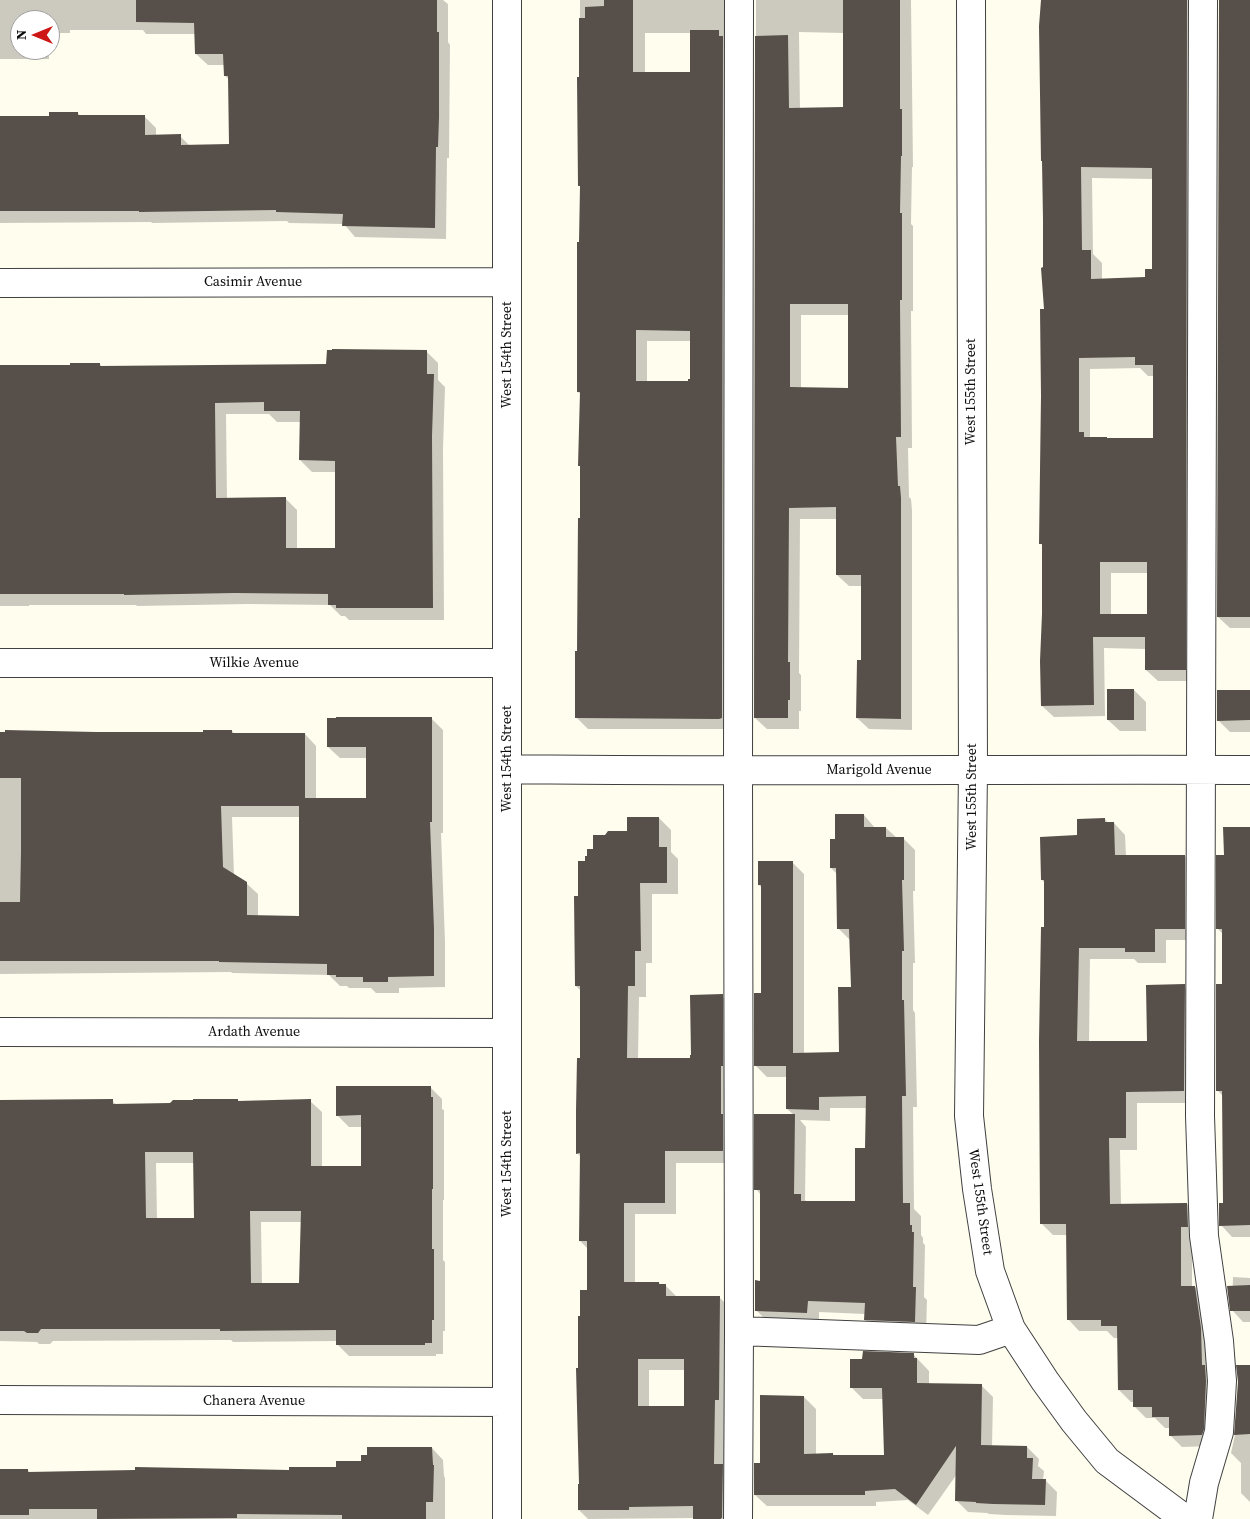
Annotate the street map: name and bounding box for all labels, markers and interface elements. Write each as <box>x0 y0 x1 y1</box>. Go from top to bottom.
north arrow <box>10 10 60 60</box>
text: N <box>11 30 31 40</box>
street label: Casimir Avenue <box>204 274 302 290</box>
street label: West 154th Street <box>499 302 515 408</box>
street label: West 155th Street <box>963 339 979 445</box>
street label: Wilkie Avenue <box>209 655 299 671</box>
street label: West 154th Street <box>499 706 515 812</box>
street label: West 155th Street <box>964 744 980 850</box>
street label: Marigold Avenue <box>826 762 932 778</box>
street label: Ardath Avenue <box>208 1024 300 1040</box>
street label: West 154th Street <box>499 1111 515 1217</box>
street label: West 155th Street <box>964 1148 996 1256</box>
street label: Chanera Avenue <box>203 1393 305 1409</box>

